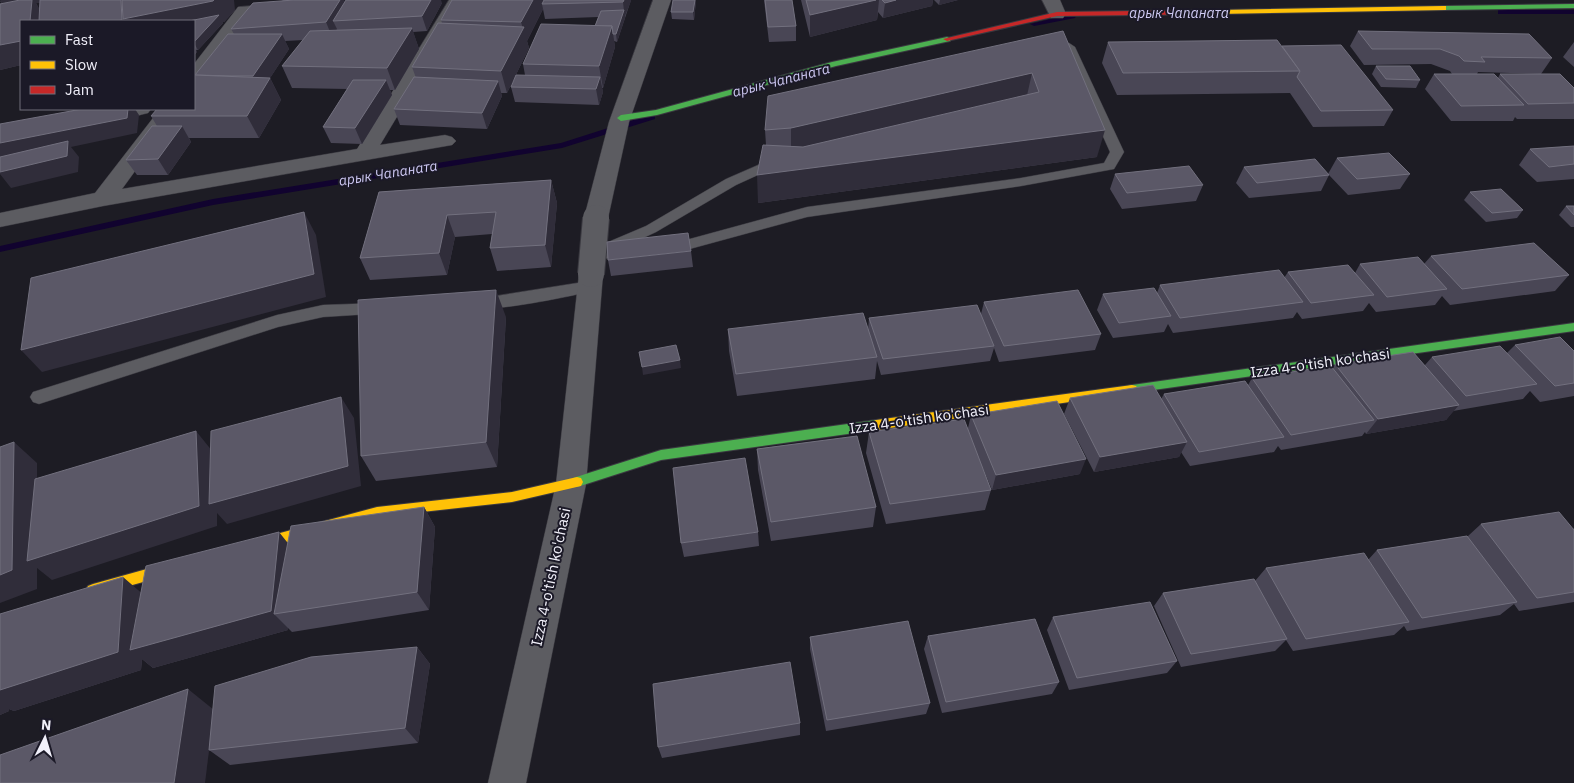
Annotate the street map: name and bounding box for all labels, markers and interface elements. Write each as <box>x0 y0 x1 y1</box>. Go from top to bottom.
water label: арык Чапаната <box>1129 4 1229 22</box>
legend <box>20 20 195 110</box>
text: Fast <box>65 30 93 49</box>
text: Slow <box>65 55 98 74</box>
water label: арык Чапаната <box>730 59 832 101</box>
text: Jam <box>65 80 94 99</box>
water label: арык Чапаната <box>337 156 439 190</box>
street label: Izza 4-o'tish ko'chasi <box>1249 343 1391 382</box>
street label: Izza 4-o'tish ko'chasi <box>848 399 990 438</box>
street label: Izza 4-o'tish ko'chasi <box>527 506 574 648</box>
north arrow <box>20 713 70 763</box>
text: N <box>40 716 52 734</box>

